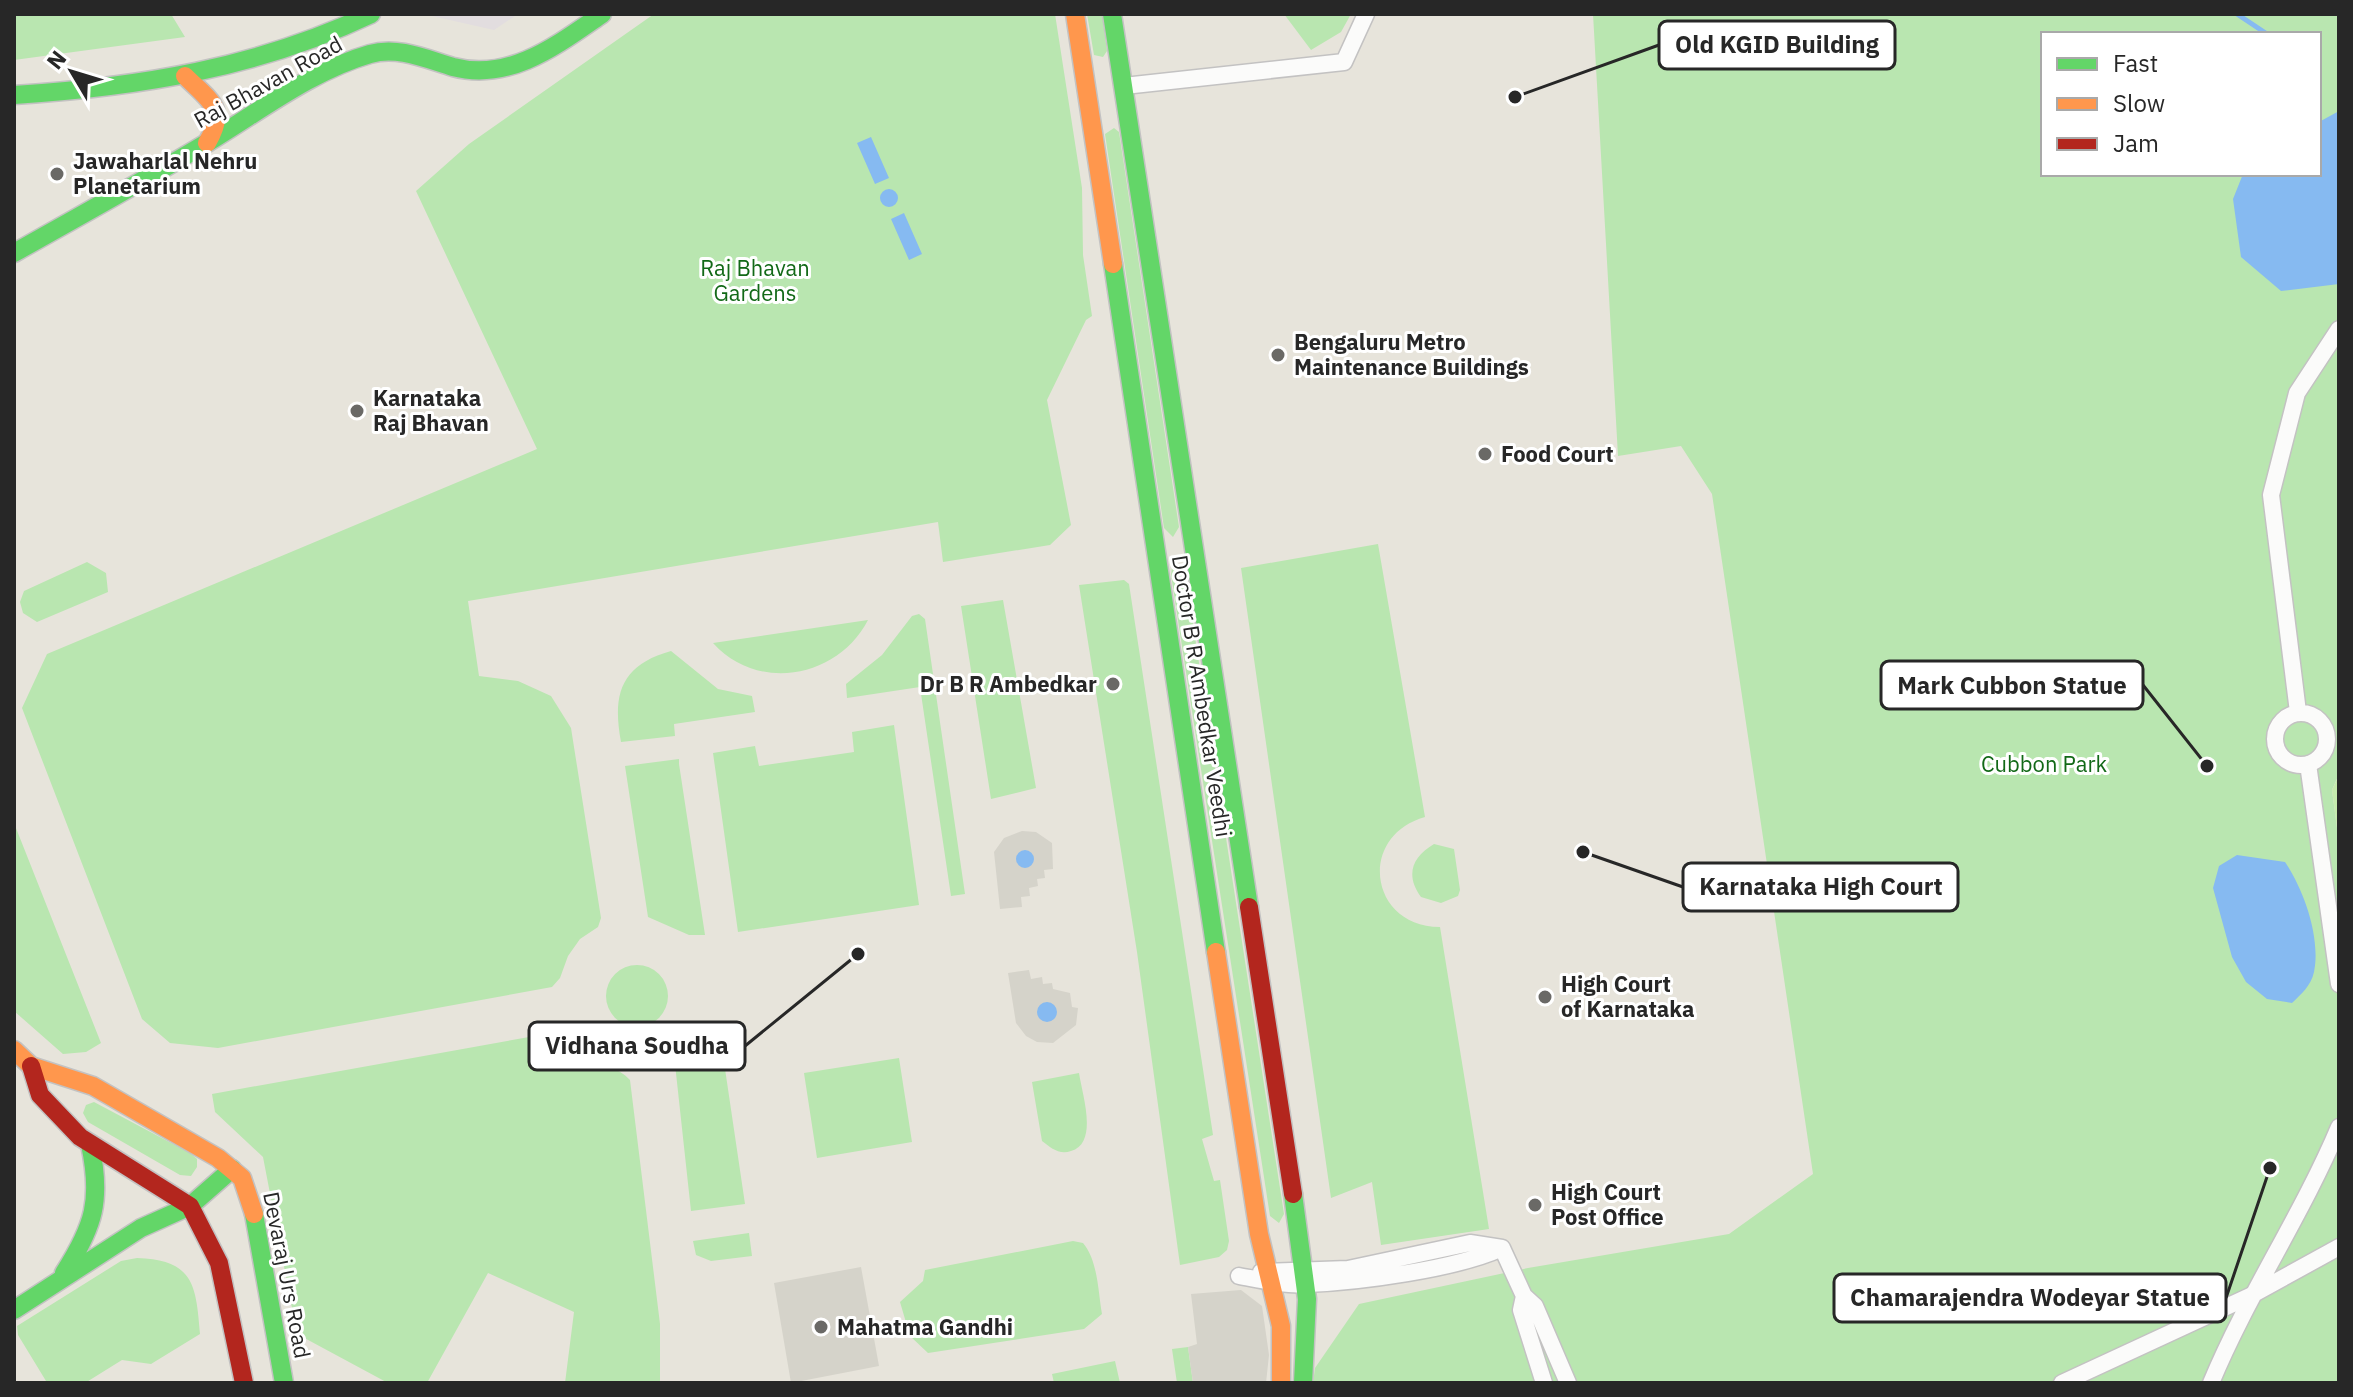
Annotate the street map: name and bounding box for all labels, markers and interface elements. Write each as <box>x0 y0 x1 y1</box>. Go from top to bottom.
callout: Old KGID Building <box>1659 21 1895 69</box>
text: Old KGID Building <box>1675 28 1880 60</box>
street label: Raj Bhavan Road <box>188 29 347 134</box>
north arrow <box>32 32 112 112</box>
legend <box>2041 32 2321 176</box>
text: N <box>40 44 72 75</box>
text: Fast <box>2113 47 2158 79</box>
text: Slow <box>2113 87 2165 119</box>
text: Jam <box>2113 127 2159 159</box>
place label: Jawaharlal Nehru Planetarium <box>73 146 257 200</box>
marker: Jawaharlal Nehru Planetarium <box>48 165 66 183</box>
park label: Raj Bhavan Gardens <box>700 253 810 307</box>
place label: Bengaluru Metro Maintenance Buildings <box>1294 327 1529 381</box>
marker: Bengaluru Metro Maintenance Buildings <box>1269 346 1287 364</box>
place label: Karnataka Raj Bhavan <box>373 383 489 437</box>
marker: Karnataka Raj Bhavan <box>348 402 366 420</box>
place label: Food Court <box>1501 439 1614 468</box>
marker: Food Court <box>1476 445 1494 463</box>
street label: Doctor B R Ambedkar Veedhi <box>1166 553 1239 839</box>
callout: Mark Cubbon Statue <box>1881 661 2143 709</box>
place label: Dr B R Ambedkar <box>920 669 1097 698</box>
text: Mark Cubbon Statue <box>1897 669 2127 701</box>
marker: Dr B R Ambedkar <box>1104 675 1122 693</box>
park label: Cubbon Park <box>1981 749 2108 778</box>
callout: Karnataka High Court <box>1683 863 1958 911</box>
text: Karnataka High Court <box>1699 870 1943 902</box>
place label: High Court of Karnataka <box>1561 969 1695 1023</box>
marker: High Court of Karnataka <box>1536 988 1554 1006</box>
callout: Vidhana Soudha <box>529 1022 745 1070</box>
text: Vidhana Soudha <box>545 1029 729 1061</box>
place label: High Court Post Office <box>1551 1177 1664 1231</box>
street label: Devaraj Urs Road <box>257 1189 318 1361</box>
marker: High Court Post Office <box>1526 1196 1544 1214</box>
callout: Chamarajendra Wodeyar Statue <box>1834 1274 2226 1322</box>
text: Chamarajendra Wodeyar Statue <box>1850 1281 2210 1313</box>
place label: Mahatma Gandhi <box>837 1312 1013 1341</box>
marker: Mahatma Gandhi <box>812 1318 830 1336</box>

